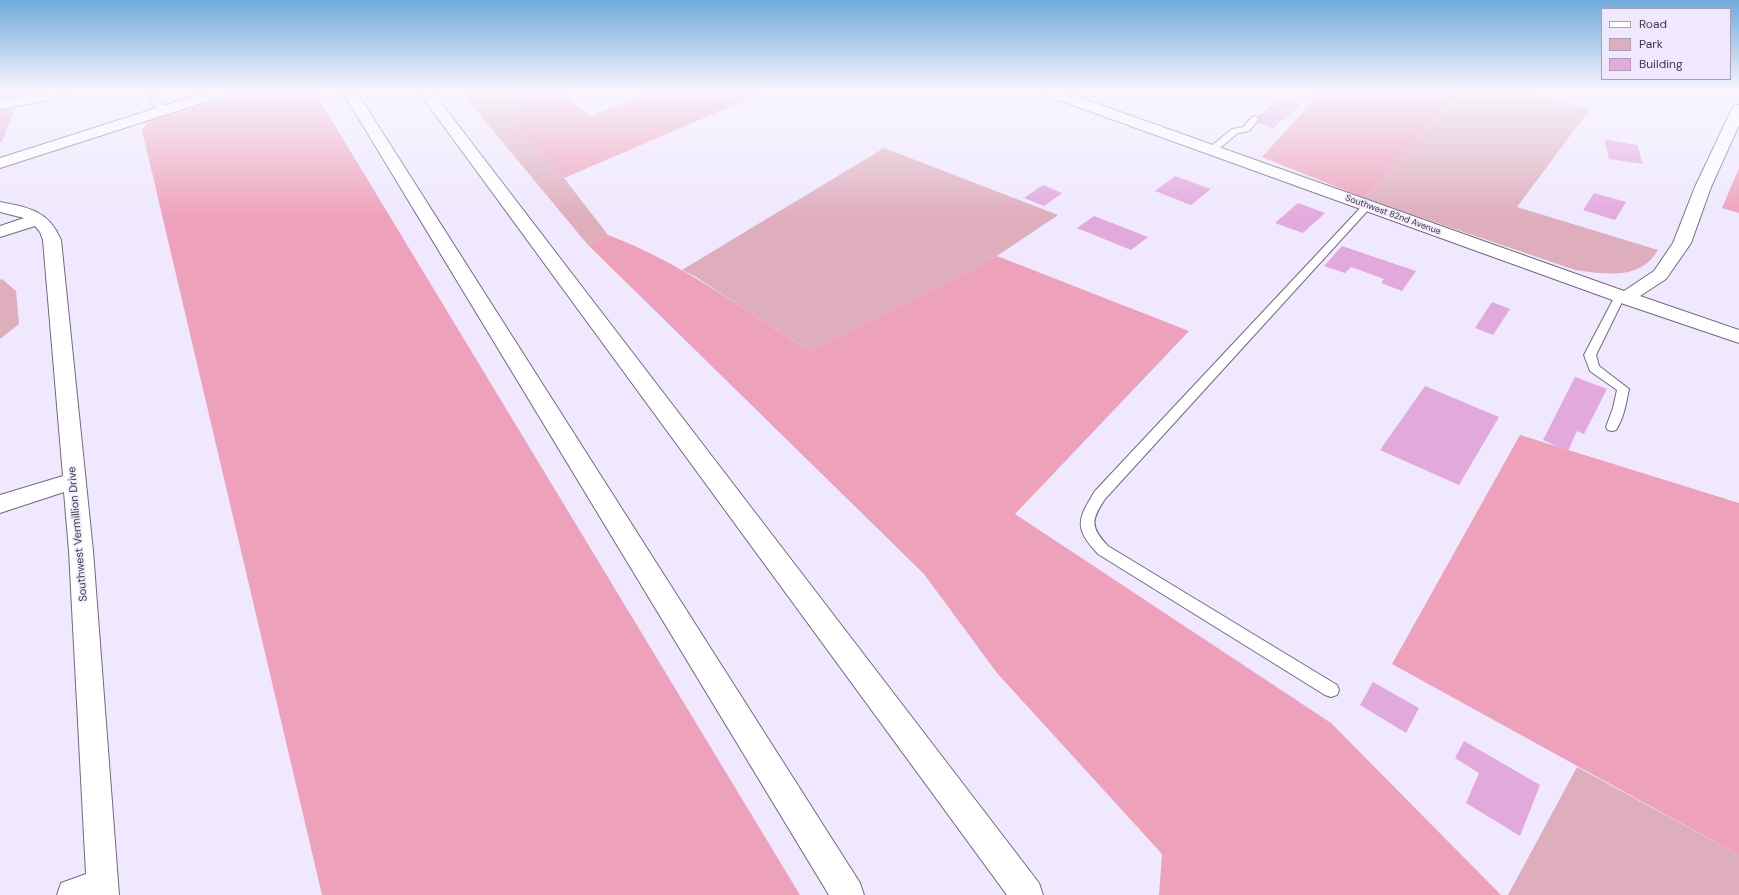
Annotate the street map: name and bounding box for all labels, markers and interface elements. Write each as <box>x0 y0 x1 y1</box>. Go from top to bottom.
legend <box>1601 8 1731 80</box>
text: Road <box>1639 16 1667 32</box>
text: Park <box>1639 36 1663 52</box>
text: Building <box>1639 56 1683 72</box>
street label: Southwest 82nd Avenue <box>1344 193 1442 237</box>
street label: Southwest Vermillion Drive <box>66 466 90 602</box>

